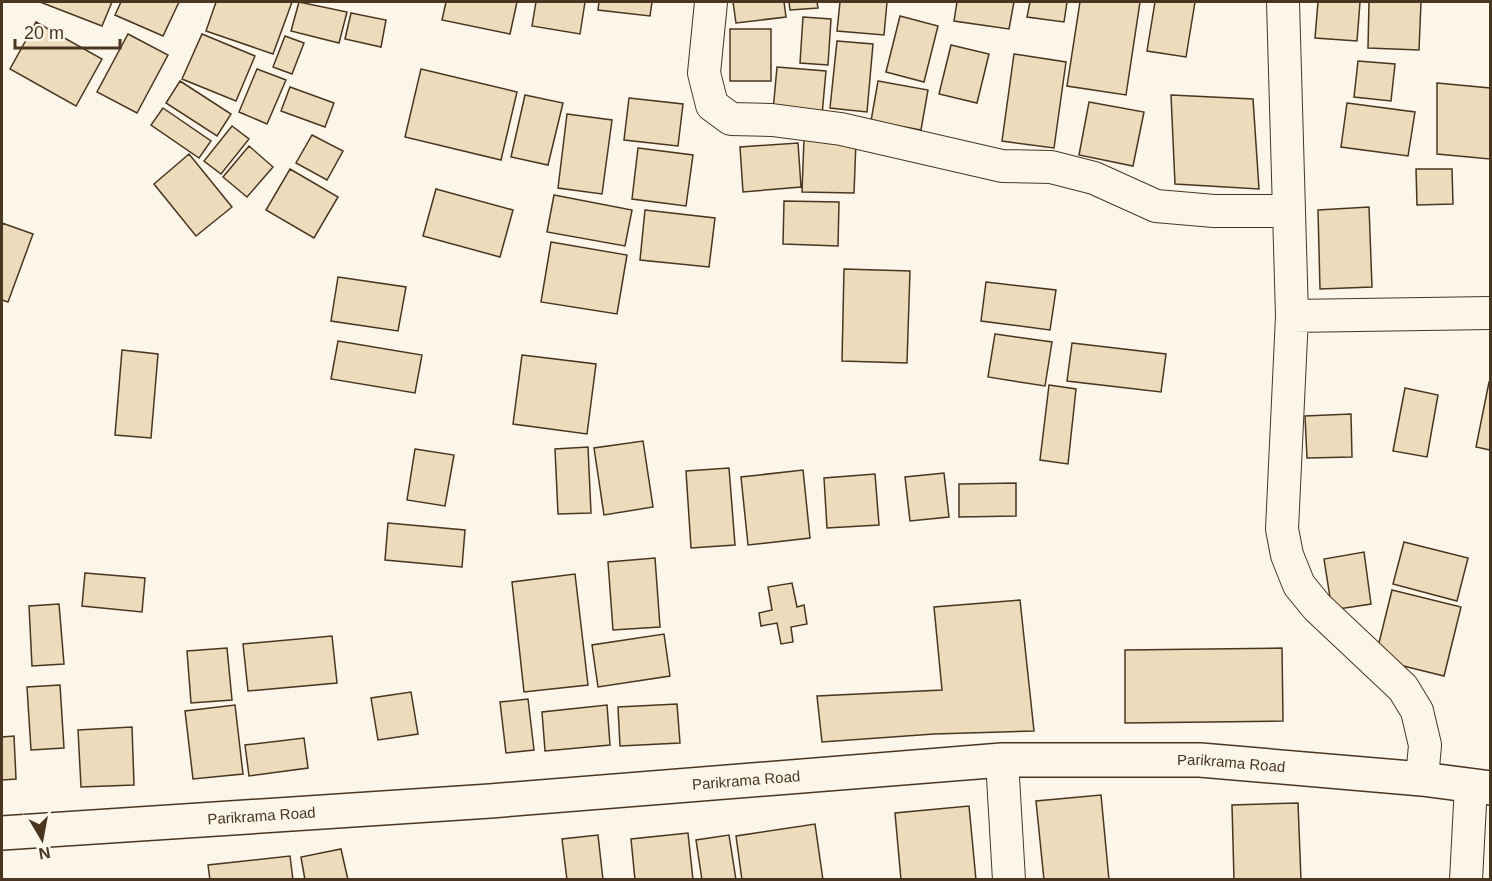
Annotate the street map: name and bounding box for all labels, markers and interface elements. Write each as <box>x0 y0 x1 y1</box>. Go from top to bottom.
scale bar <box>15 12 120 50</box>
text: 20 m <box>24 23 64 43</box>
street label: Parikrama Road <box>1177 751 1286 775</box>
street label: Parikrama Road <box>691 767 801 793</box>
street label: Parikrama Road <box>207 803 316 828</box>
north arrow <box>12 809 72 869</box>
text: N <box>37 844 52 863</box>

